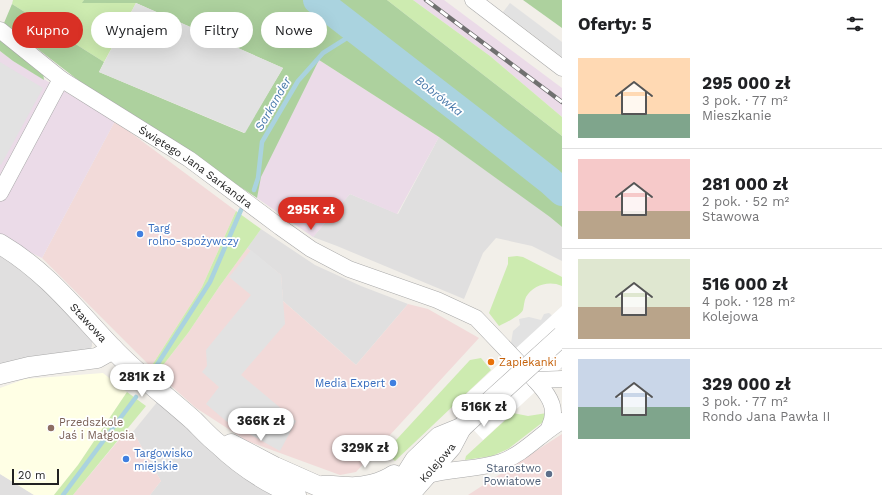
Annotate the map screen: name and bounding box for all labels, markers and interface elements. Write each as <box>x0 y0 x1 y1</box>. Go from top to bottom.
chip: Kupno <box>12 12 83 48</box>
chip: Wynajem <box>91 12 182 48</box>
chip: Filtry <box>190 12 253 48</box>
chip: Nowe <box>261 12 327 48</box>
icon: filters <box>844 13 866 35</box>
text: Oferty: 5 <box>578 14 652 34</box>
water label: Bobrówka <box>412 73 466 119</box>
text: 295 000 zł <box>702 73 791 93</box>
water label: Sarkander <box>252 74 295 133</box>
icon: home <box>610 74 658 122</box>
text: 3 pok. · 77 m² <box>702 93 788 108</box>
text: Mieszkanie <box>702 108 771 123</box>
street label: Świętego Jana Sarkandra <box>136 122 255 211</box>
text: 281 000 zł <box>702 174 788 194</box>
icon: home <box>610 175 658 223</box>
text: 2 pok. · 52 m² <box>702 194 789 209</box>
pin: 295K zł <box>274 197 348 231</box>
text: 295K zł <box>287 202 335 217</box>
text: Stawowa <box>702 209 759 224</box>
place label: Targ rolno-spożywczy <box>148 222 239 248</box>
marker: Targ rolno-spożywczy <box>135 229 145 239</box>
text: 516 000 zł <box>702 274 788 294</box>
icon: home <box>610 275 658 323</box>
text: 4 pok. · 128 m² <box>702 294 795 309</box>
street label: Stawowa <box>67 300 110 345</box>
text: Kolejowa <box>702 309 758 324</box>
place label: Zapiekanki <box>499 356 557 369</box>
marker: Zapiekanki <box>486 357 496 367</box>
pin: 281K zł <box>105 364 179 398</box>
text: 281K zł <box>119 369 165 384</box>
text: 329 000 zł <box>702 374 791 394</box>
icon: home <box>610 375 658 423</box>
place label: Media Expert <box>315 377 385 390</box>
marker: Media Expert <box>388 378 398 388</box>
pin: 516K zł <box>447 394 521 428</box>
text: 3 pok. · 77 m² <box>702 394 788 409</box>
text: 516K zł <box>461 399 507 414</box>
pin: 366K zł <box>224 408 298 442</box>
text: Rondo Jana Pawła II <box>702 409 830 424</box>
text: 366K zł <box>237 413 285 428</box>
place label: Przedszkole Jaś i Małgosia <box>59 416 135 442</box>
marker: Przedszkole Jaś i Małgosia <box>46 423 56 433</box>
pin: 329K zł <box>328 435 402 469</box>
text: 329K zł <box>341 440 389 455</box>
street label: Kolejowa <box>417 441 458 485</box>
place label: Targowisko miejskie <box>134 447 193 473</box>
marker: Targowisko miejskie <box>121 454 131 464</box>
place label: Starostwo Powiatowe <box>483 462 541 488</box>
scale bar <box>12 467 59 486</box>
text: 20 m <box>18 469 46 482</box>
marker: Starostwo Powiatowe <box>544 469 554 479</box>

